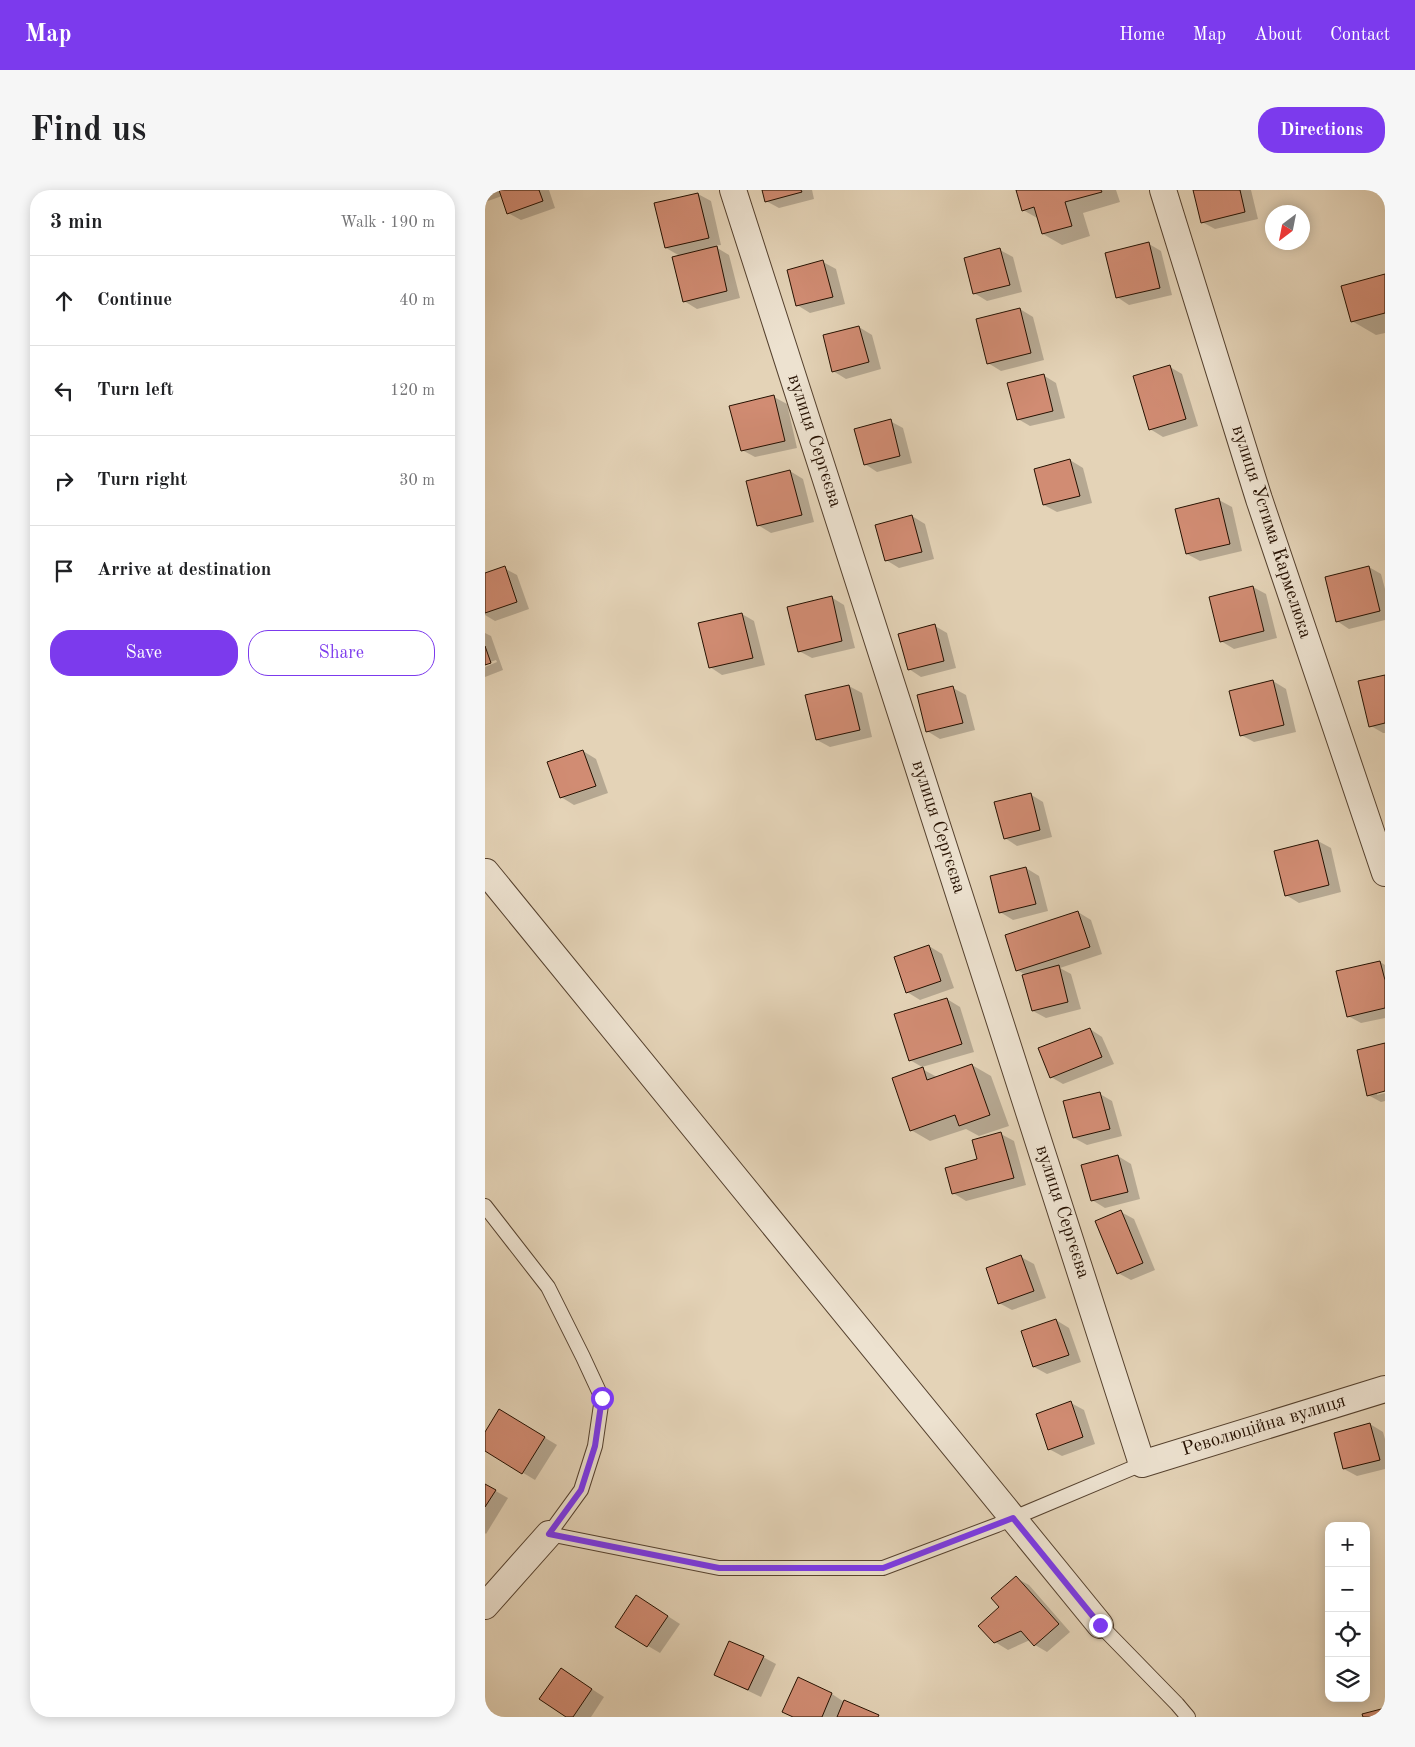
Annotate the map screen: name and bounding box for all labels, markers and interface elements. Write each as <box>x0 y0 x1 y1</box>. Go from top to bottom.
text: Map <box>25 23 72 47</box>
text: Home <box>1119 26 1165 44</box>
text: Map <box>1193 26 1226 44</box>
text: About <box>1254 26 1302 44</box>
text: Contact <box>1330 26 1390 44</box>
button: Directions <box>1258 107 1385 153</box>
text: Find us <box>30 113 146 148</box>
north arrow <box>1265 205 1310 250</box>
text: 3 min <box>50 212 103 233</box>
text: Walk · 190 m <box>340 215 435 231</box>
icon: ahead <box>50 287 78 315</box>
text: Continue <box>97 291 172 310</box>
text: 40 m <box>399 293 435 309</box>
street label: вулиця Сергєєва <box>784 372 845 510</box>
icon: left <box>50 377 78 405</box>
text: Turn left <box>97 381 174 400</box>
text: 120 m <box>390 383 435 399</box>
street label: вулиця Устима Кармелюка <box>1228 423 1315 641</box>
icon: right <box>50 467 78 495</box>
text: Turn right <box>97 471 187 490</box>
text: 30 m <box>399 473 435 489</box>
icon: arrive <box>50 557 78 585</box>
text: Arrive at destination <box>97 561 271 580</box>
button: Save <box>50 630 238 676</box>
button: Share <box>248 630 435 676</box>
street label: вулиця Сергєєва <box>908 758 969 896</box>
street label: вулиця Сергєєва <box>1032 1143 1093 1281</box>
route start <box>591 1387 614 1410</box>
street label: Революційна вулиця <box>1180 1392 1348 1460</box>
map controls <box>1325 1522 1370 1702</box>
button: + <box>1325 1522 1370 1567</box>
button: − <box>1325 1567 1370 1612</box>
button: locate <box>1325 1612 1370 1657</box>
route end <box>1089 1614 1112 1637</box>
button: layers <box>1325 1657 1370 1702</box>

